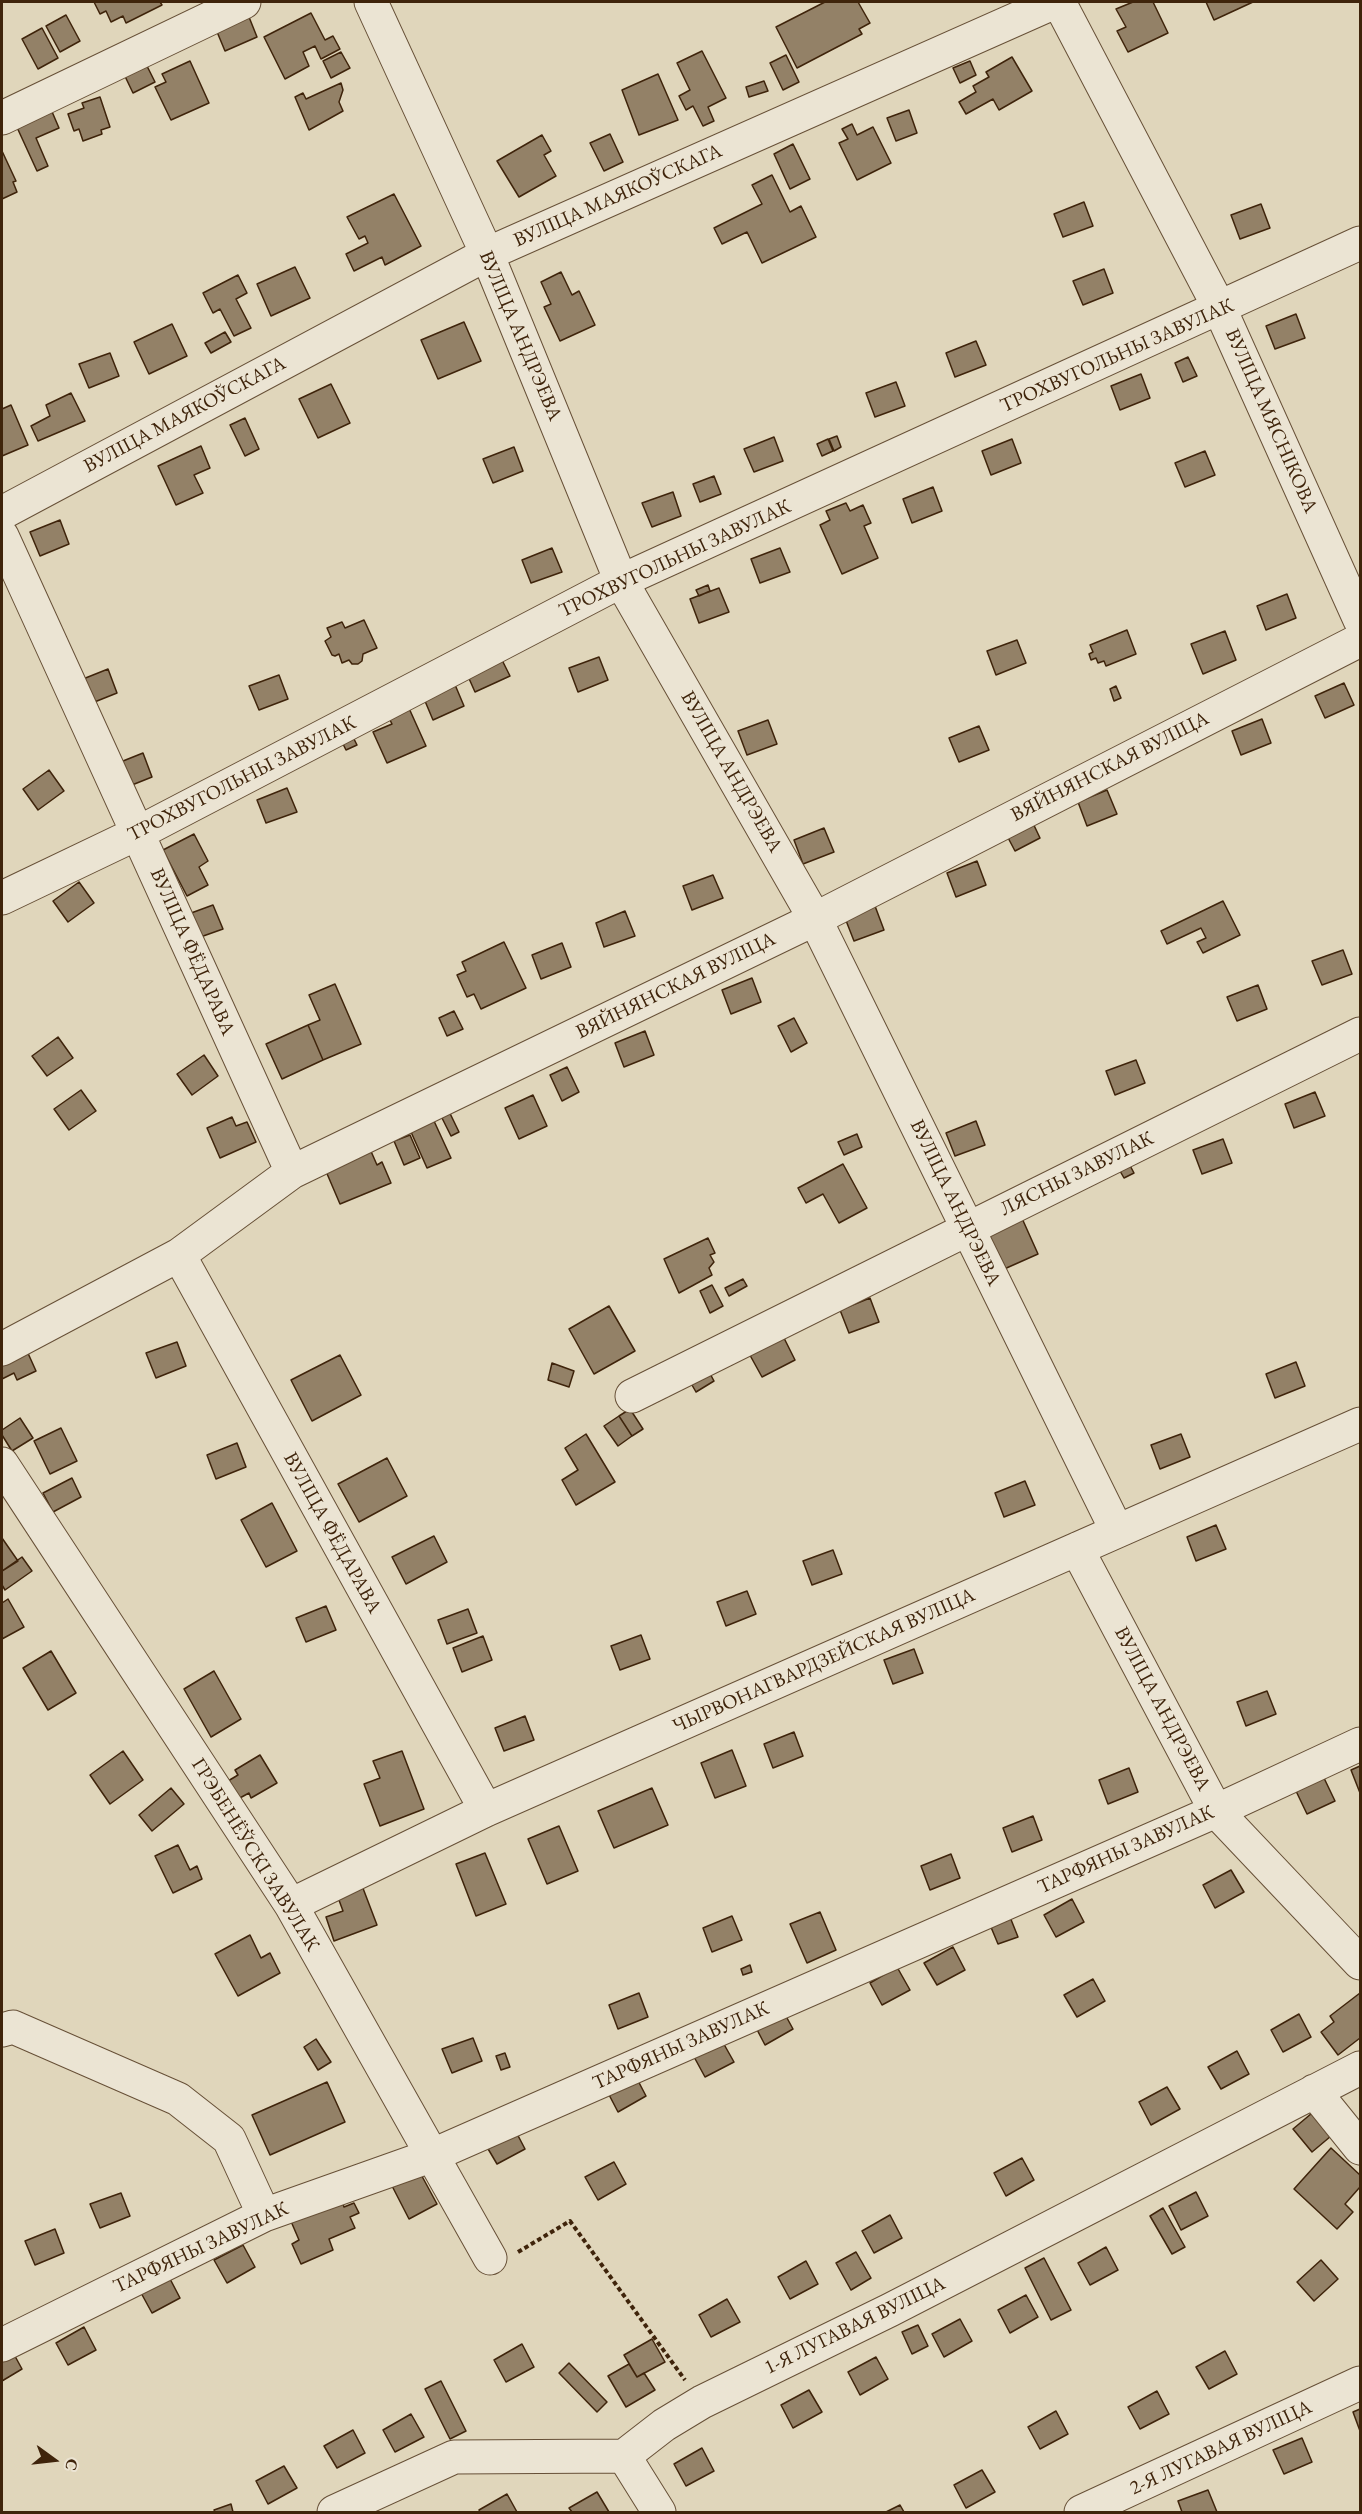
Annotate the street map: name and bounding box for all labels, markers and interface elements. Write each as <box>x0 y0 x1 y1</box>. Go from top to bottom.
street label: ВУЛІЦА МАЯКОЎСКАГА <box>510 139 726 253</box>
street label: ВУЛІЦА АНДРЭЕВА <box>473 247 567 425</box>
street label: ТРОХВУГОЛЬНЫ ЗАВУЛАК <box>997 294 1237 418</box>
street label: ВУЛІЦА МЯСНІКОВА <box>1220 325 1322 517</box>
street label: ВУЛІЦА МАЯКОЎСКАГА <box>80 352 290 478</box>
street label: ТРОХВУГОЛЬНЫ ЗАВУЛАК <box>555 495 795 623</box>
street label: ВУЛІЦА АНДРЭЕВА <box>675 687 787 857</box>
street label: ВЯЙНЯНСКАЯ ВУЛІЦА <box>1007 707 1213 827</box>
street label: ТРОХВУГОЛЬНЫ ЗАВУЛАК <box>124 711 360 847</box>
street label: ВУЛІЦА ФЁДАРАВА <box>144 865 240 1039</box>
street label: ВЯЙНЯНСКАЯ ВУЛІЦА <box>572 927 780 1045</box>
street label: ВУЛІЦА АНДРЭЕВА <box>904 1116 1006 1290</box>
street label: ЛЯСНЫ ЗАВУЛАК <box>996 1126 1158 1222</box>
street label: ВУЛІЦА ФЁДАРАВА <box>278 1448 386 1618</box>
street label: ЧЫРВОНАГВАРДЗЕЙСКАЯ ВУЛІЦА <box>669 1583 979 1739</box>
street label: ВУЛІЦА АНДРЭЕВА <box>1109 1623 1215 1795</box>
street label: ГРЭБЕНЁЎСКІ ЗАВУЛАК <box>186 1754 324 1956</box>
street label: ТАРФЯНЫ ЗАВУЛАК <box>1034 1800 1218 1900</box>
street label: ТАРФЯНЫ ЗАВУЛАК <box>589 1996 773 2096</box>
street label: ТАРФЯНЫ ЗАВУЛАК <box>110 2197 292 2299</box>
street label: 1-Я ЛУГАВАЯ ВУЛІЦА <box>761 2272 949 2380</box>
street label: 2-Я ЛУГАВАЯ ВУЛІЦА <box>1126 2395 1316 2501</box>
north arrow <box>24 2430 84 2490</box>
text: С <box>60 2457 83 2473</box>

